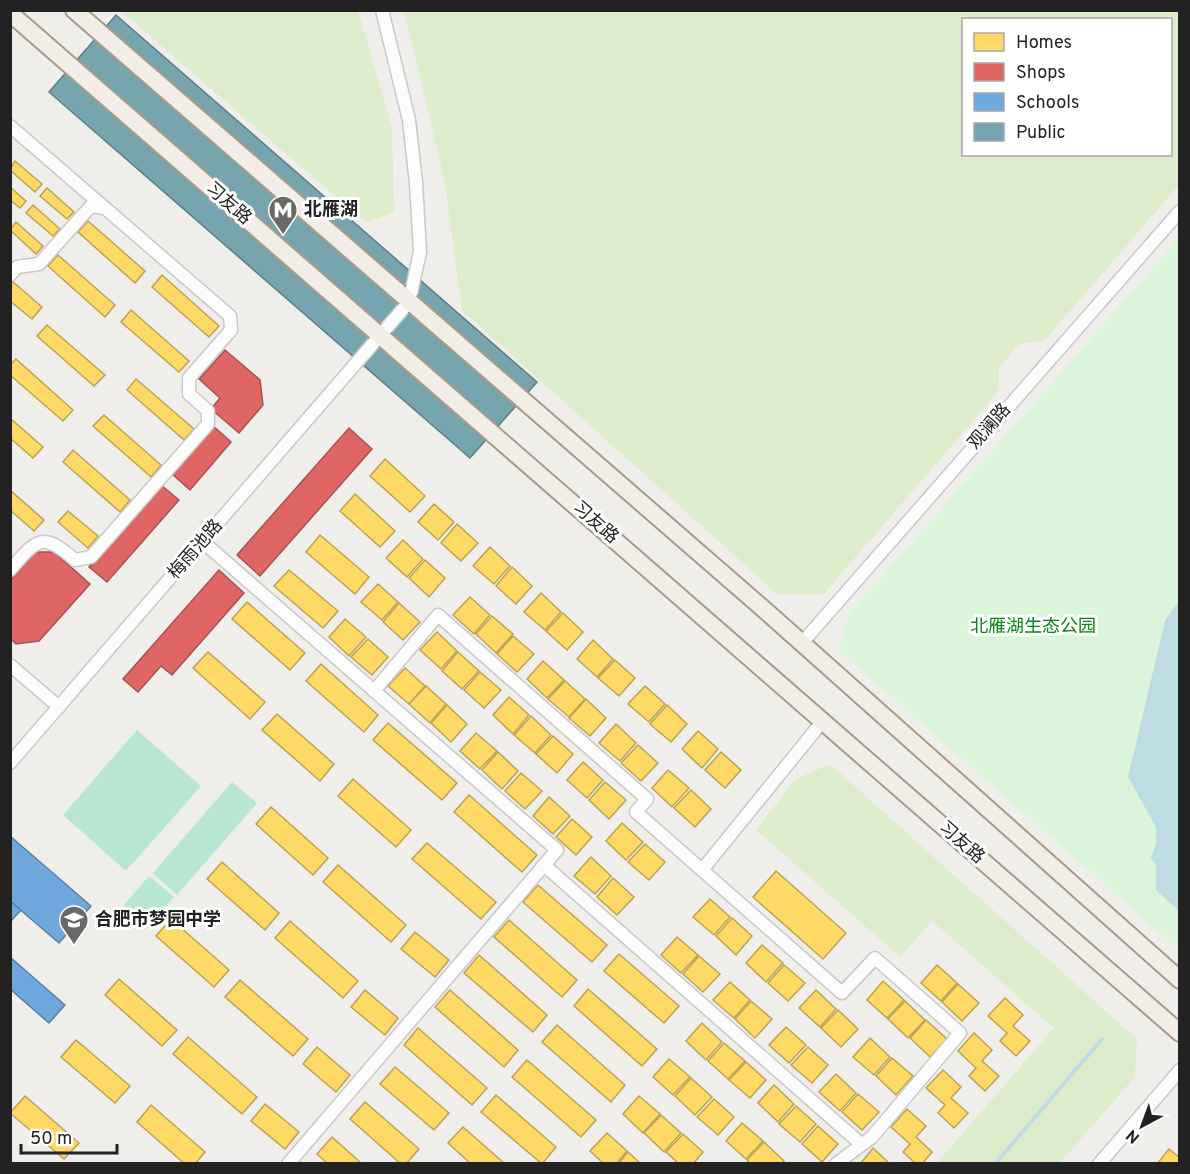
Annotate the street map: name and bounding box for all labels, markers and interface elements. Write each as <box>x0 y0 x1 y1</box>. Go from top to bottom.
legend <box>962 18 1172 156</box>
text: Homes <box>1016 32 1072 55</box>
text: Shops <box>1016 62 1066 85</box>
text: Schools <box>1016 92 1079 115</box>
text: Public <box>1016 122 1066 145</box>
street label: 习友路 <box>200 178 256 230</box>
metro station icon: 北雁湖 <box>267 194 299 236</box>
place label: 北雁湖 <box>304 199 358 222</box>
street label: 观澜路 <box>964 399 1016 455</box>
street label: 习友路 <box>567 497 623 549</box>
street label: 梅雨池路 <box>164 515 228 585</box>
park label: 北雁湖生态公园 <box>970 616 1096 639</box>
street label: 习友路 <box>933 817 989 869</box>
school or university icon: 合肥市梦园中学 <box>58 904 90 946</box>
place label: 合肥市梦园中学 <box>95 909 221 932</box>
north arrow <box>1112 1096 1172 1156</box>
scale bar <box>21 1117 117 1155</box>
text: N <box>1123 1124 1144 1147</box>
text: 50 m <box>30 1128 72 1151</box>

